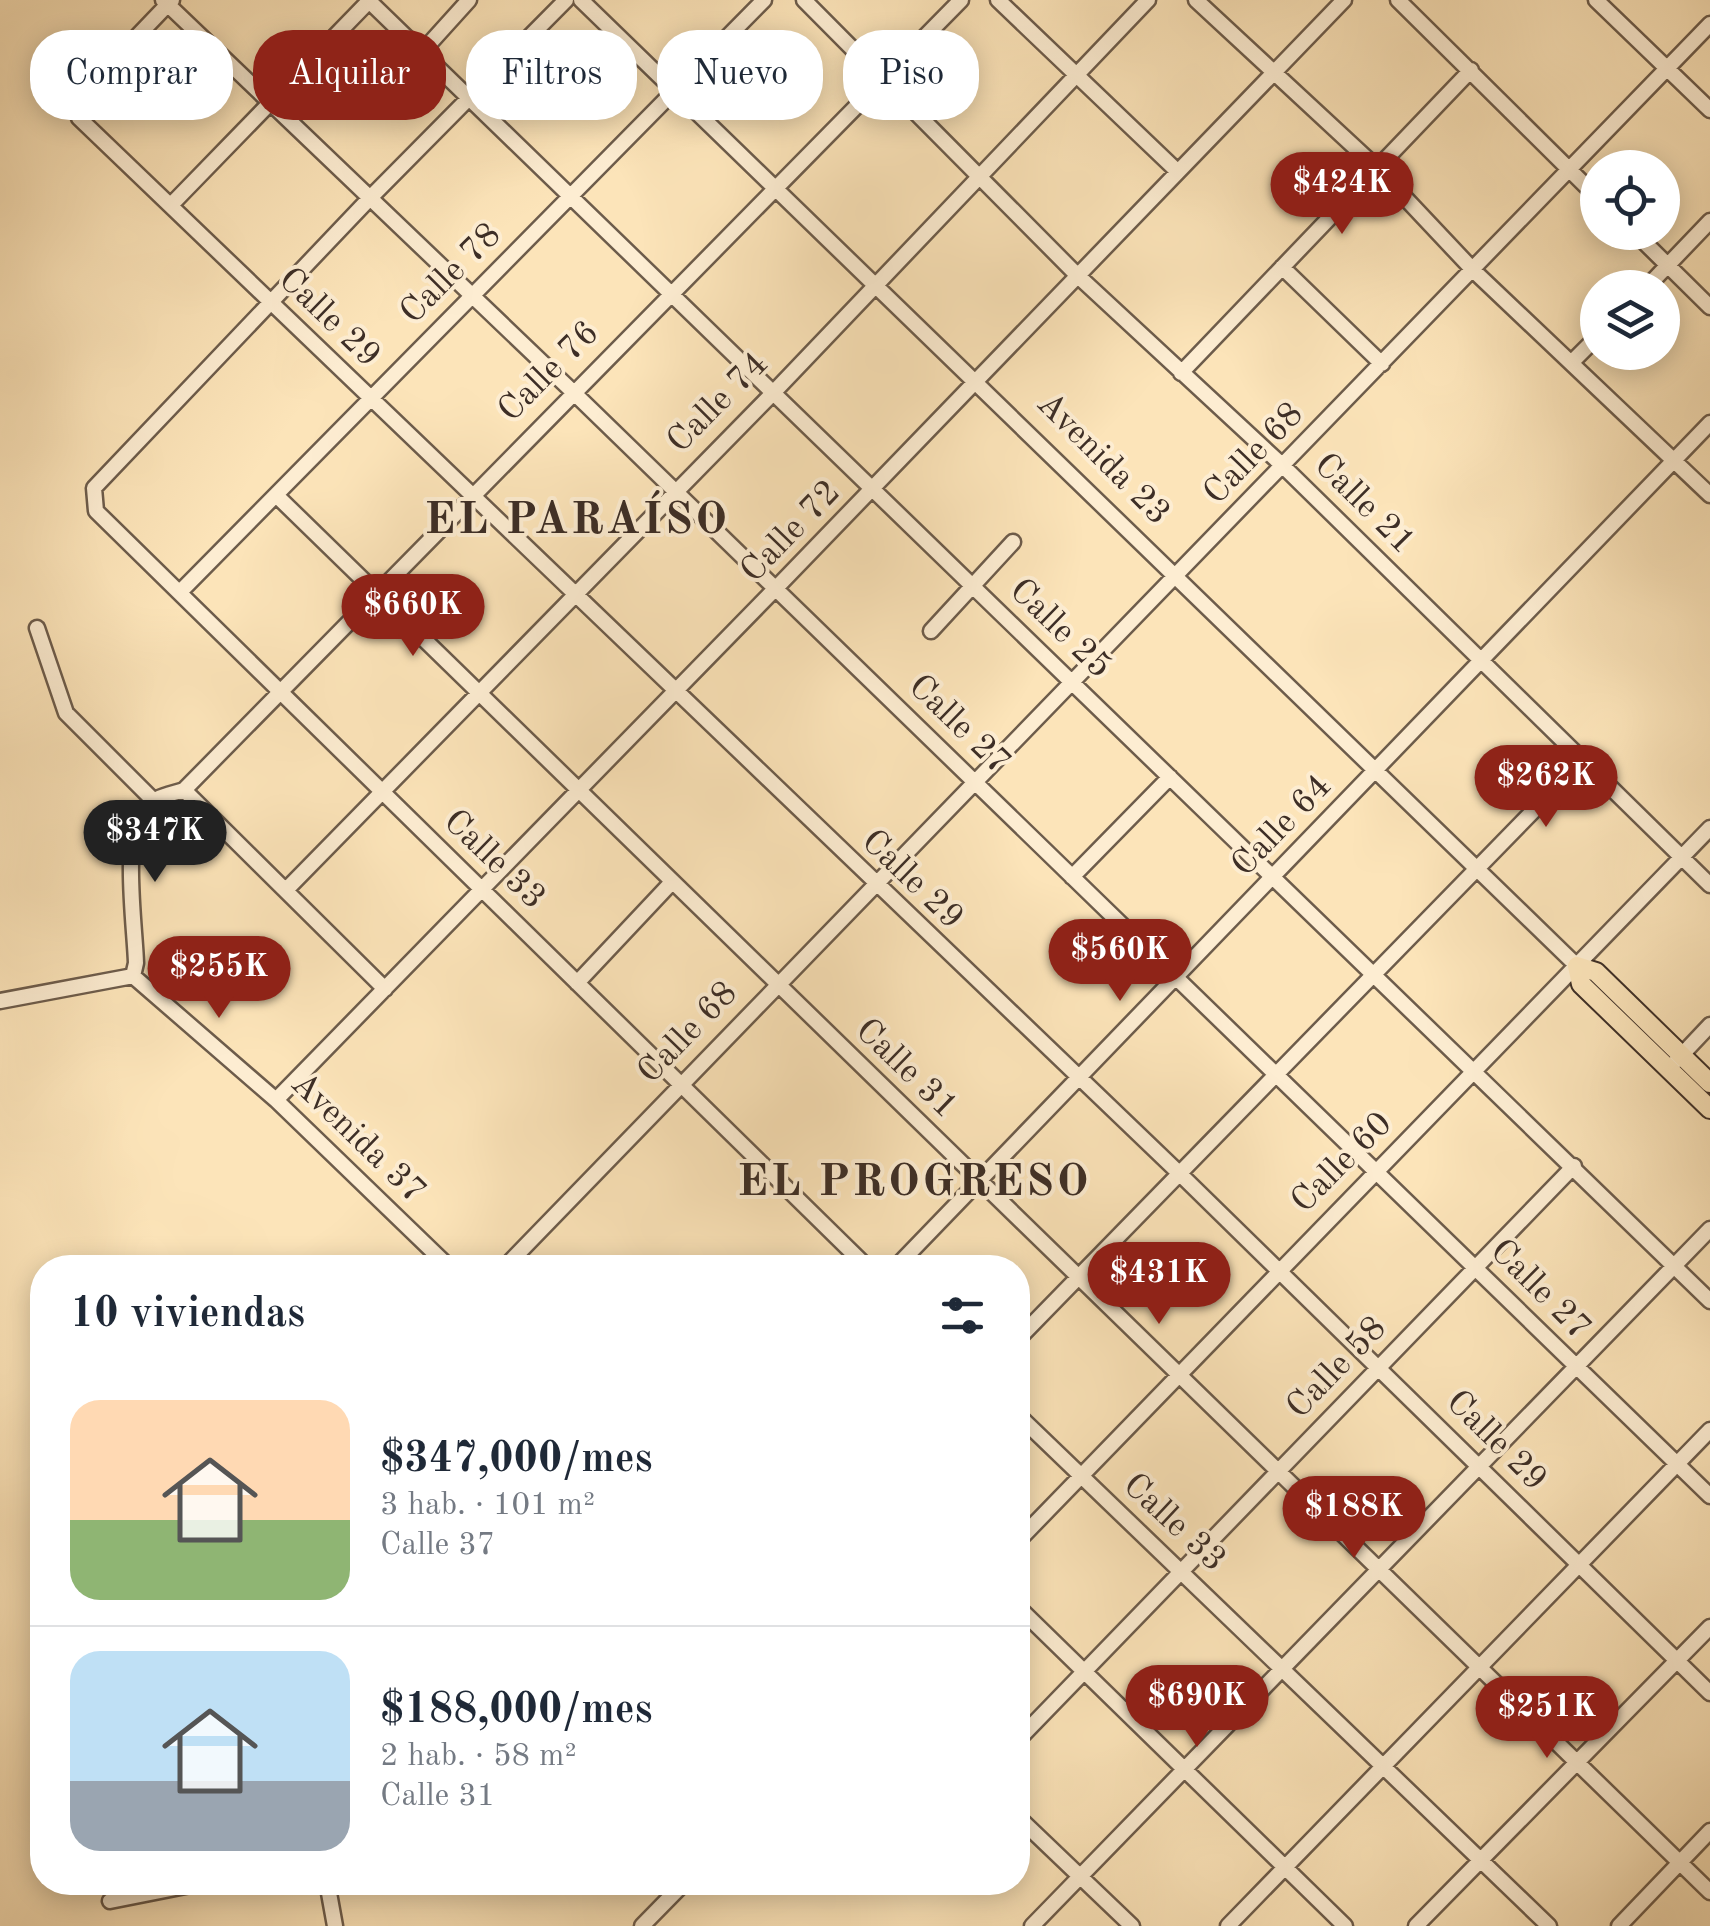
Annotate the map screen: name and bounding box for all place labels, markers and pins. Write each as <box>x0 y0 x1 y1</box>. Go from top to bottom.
pin: $424K <box>1272 152 1412 237</box>
pin: $660K <box>343 574 483 659</box>
pin: $262K <box>1476 745 1616 830</box>
pin: $347K <box>85 800 225 885</box>
pin: $560K <box>1050 919 1190 1004</box>
pin: $255K <box>149 936 289 1021</box>
pin: $431K <box>1089 1242 1229 1327</box>
pin: $188K <box>1284 1476 1424 1561</box>
pin: $690K <box>1127 1665 1267 1750</box>
pin: $251K <box>1477 1676 1617 1761</box>

